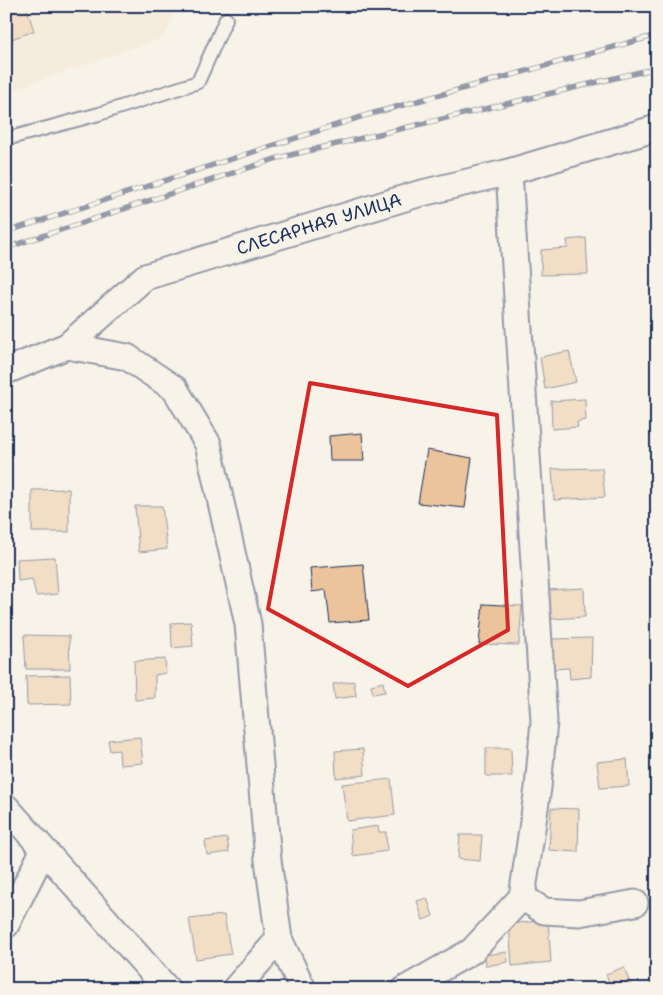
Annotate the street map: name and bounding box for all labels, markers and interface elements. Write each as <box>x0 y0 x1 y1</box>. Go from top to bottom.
street label: СЛЕСАРНАЯ УЛИЦА <box>233 187 405 261</box>

